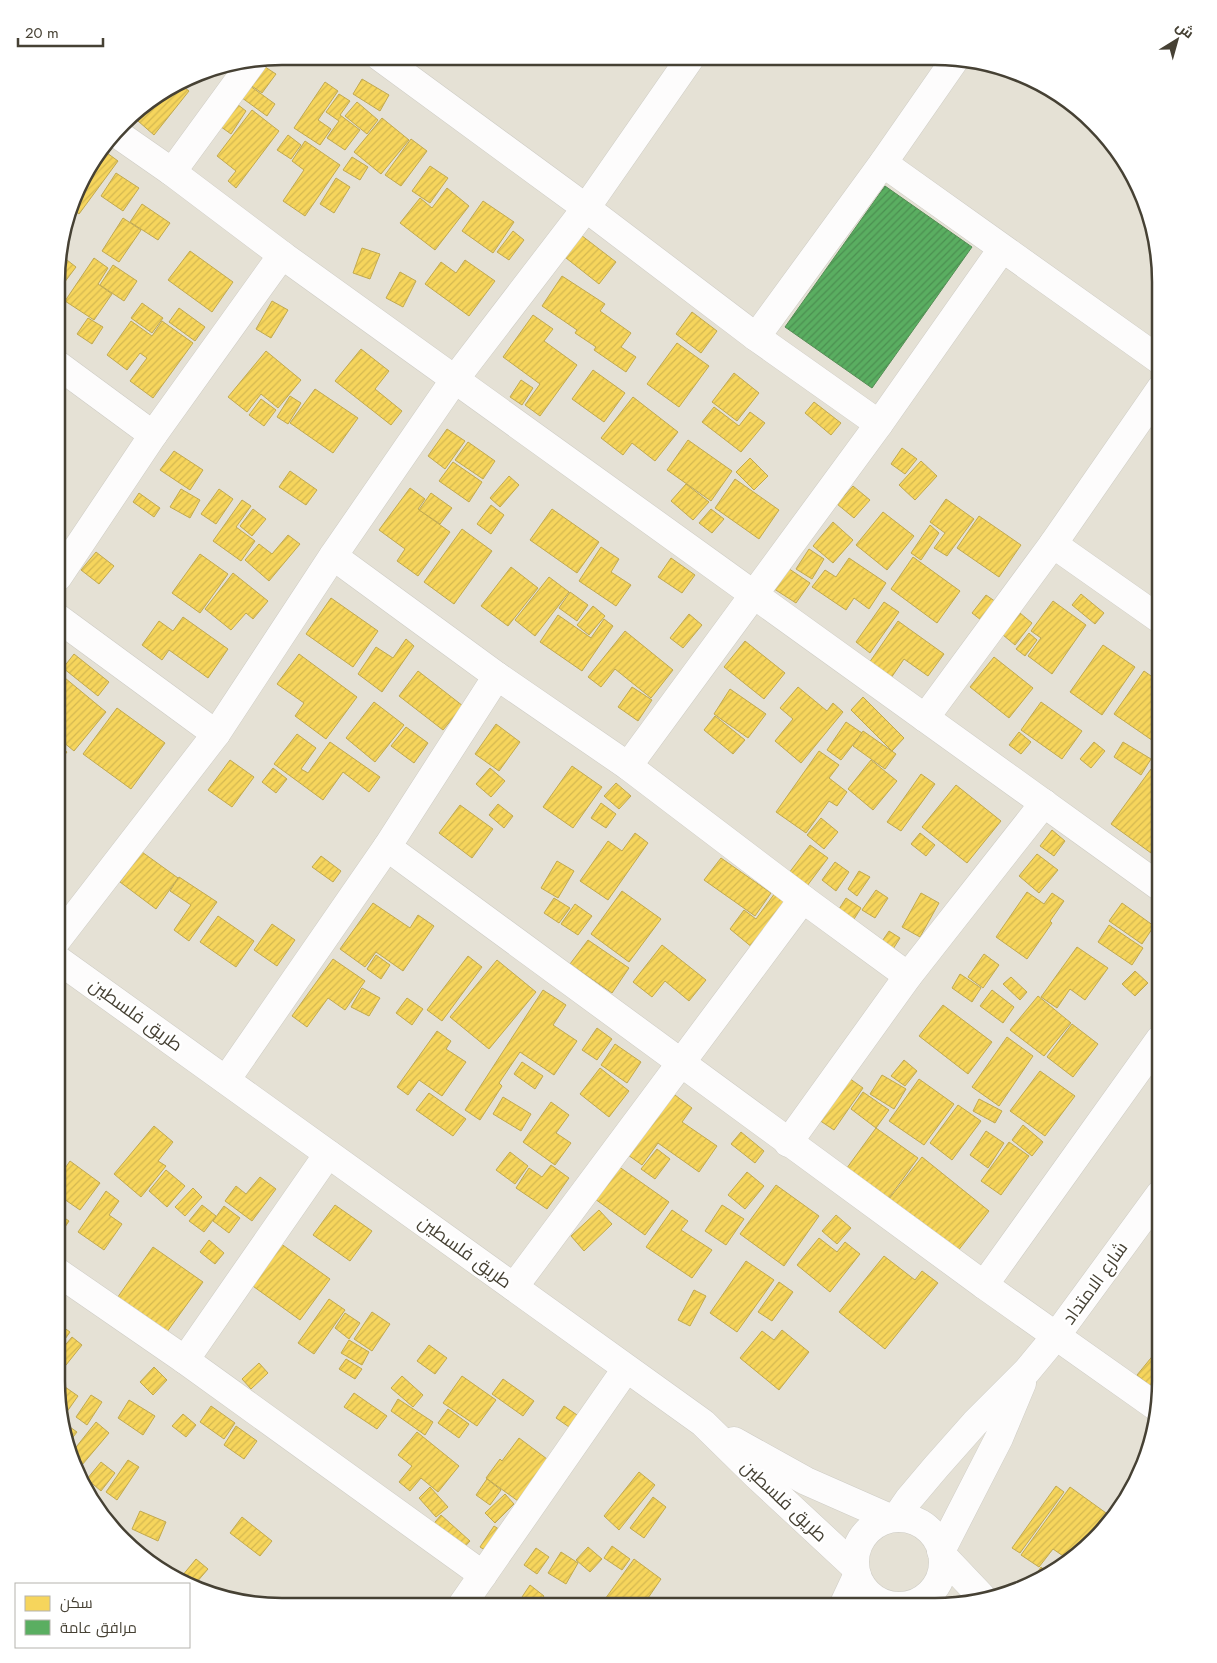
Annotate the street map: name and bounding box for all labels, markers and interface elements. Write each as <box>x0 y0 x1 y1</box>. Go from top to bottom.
scale bar <box>18 15 102 47</box>
north arrow <box>1152 15 1202 65</box>
text: ش <box>1172 16 1198 43</box>
text: 20 m <box>25 22 59 44</box>
street label: طريق فلسطين <box>84 972 188 1058</box>
street label: طريق فلسطين <box>413 1209 517 1295</box>
street label: شارع الامتداد <box>1056 1236 1134 1330</box>
street label: طريق فلسطين <box>735 1454 833 1548</box>
legend <box>15 1583 190 1648</box>
text: سكن <box>60 1592 93 1614</box>
text: مرافق عامة <box>60 1617 137 1639</box>

